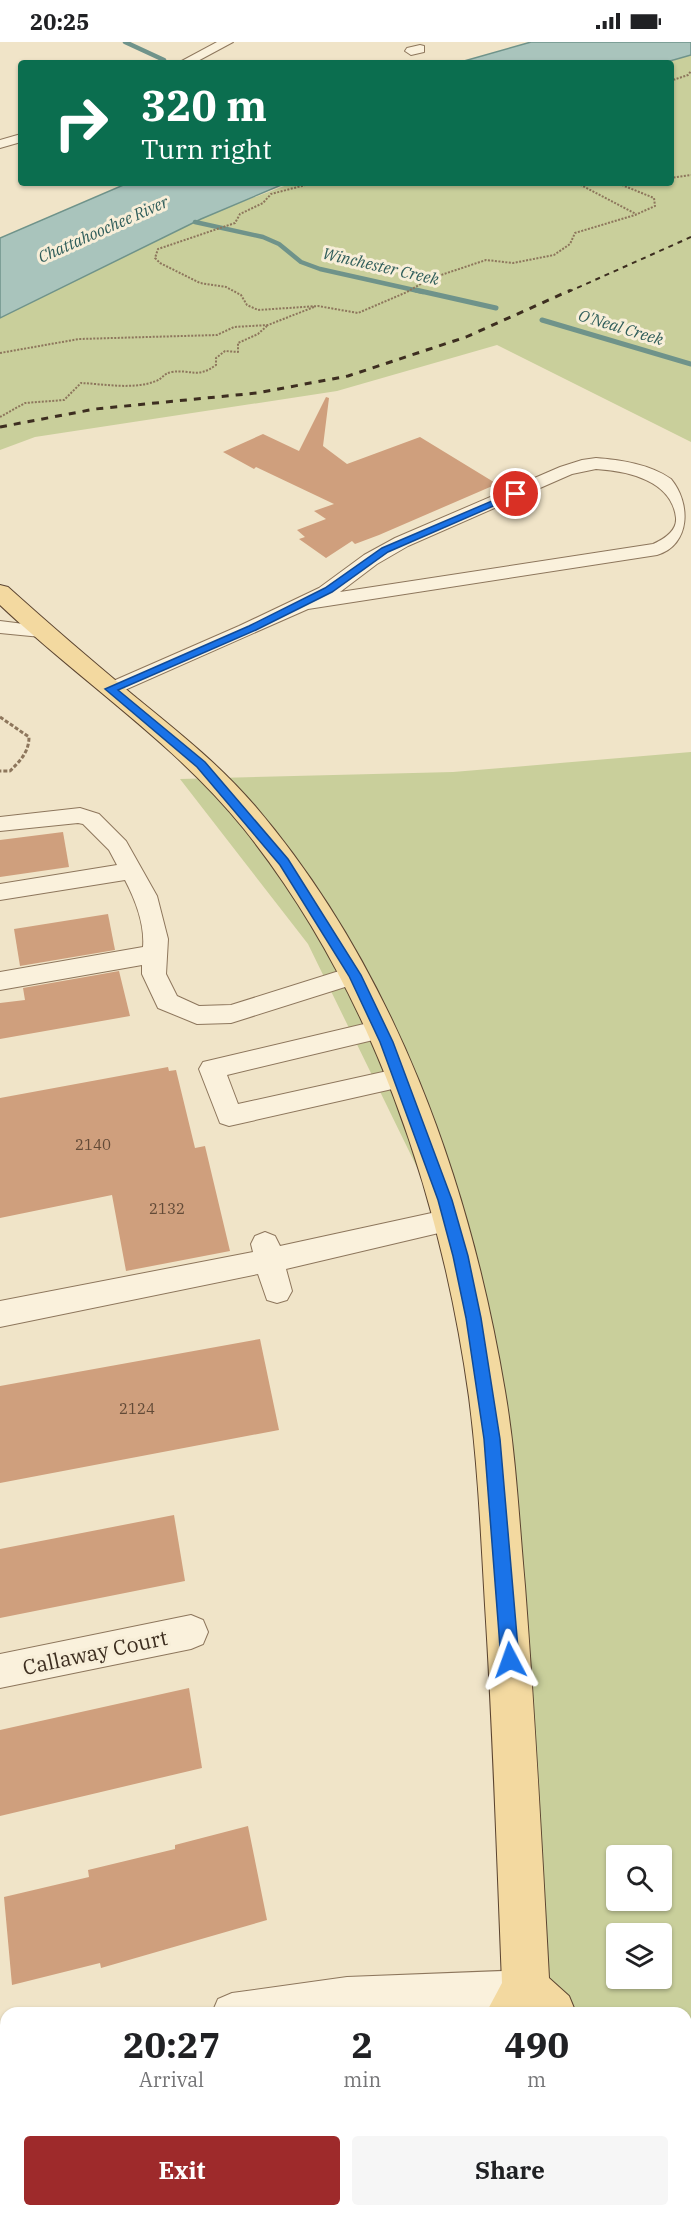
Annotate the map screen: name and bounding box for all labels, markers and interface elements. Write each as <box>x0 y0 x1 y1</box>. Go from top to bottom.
text: 20:25 <box>30 7 89 36</box>
text: 320 m <box>141 78 267 133</box>
icon: right <box>42 84 120 162</box>
text: Turn right <box>141 131 272 166</box>
water label: Chattahoochee River <box>35 191 172 267</box>
water label: Winchester Creek <box>321 243 442 289</box>
water label: O'Neal Creek <box>576 305 666 350</box>
pin <box>490 468 541 519</box>
icon: arrive <box>499 477 532 510</box>
house number: 2140 <box>75 1135 111 1154</box>
house number: 2132 <box>149 1199 185 1218</box>
house number: 2124 <box>119 1399 155 1418</box>
street label: Callaway Court <box>20 1623 170 1681</box>
position arrow <box>478 1628 542 1692</box>
map controls <box>606 1845 672 1989</box>
button: search <box>606 1845 672 1911</box>
button: layers <box>606 1923 672 1989</box>
text: 20:27 <box>123 2021 220 2068</box>
text: 2 <box>351 2021 373 2068</box>
text: 490 <box>504 2021 569 2068</box>
text: Arrival <box>139 2066 204 2093</box>
text: min <box>343 2066 381 2093</box>
text: m <box>527 2066 546 2093</box>
button: Exit <box>24 2136 340 2205</box>
button: Share <box>352 2136 668 2205</box>

